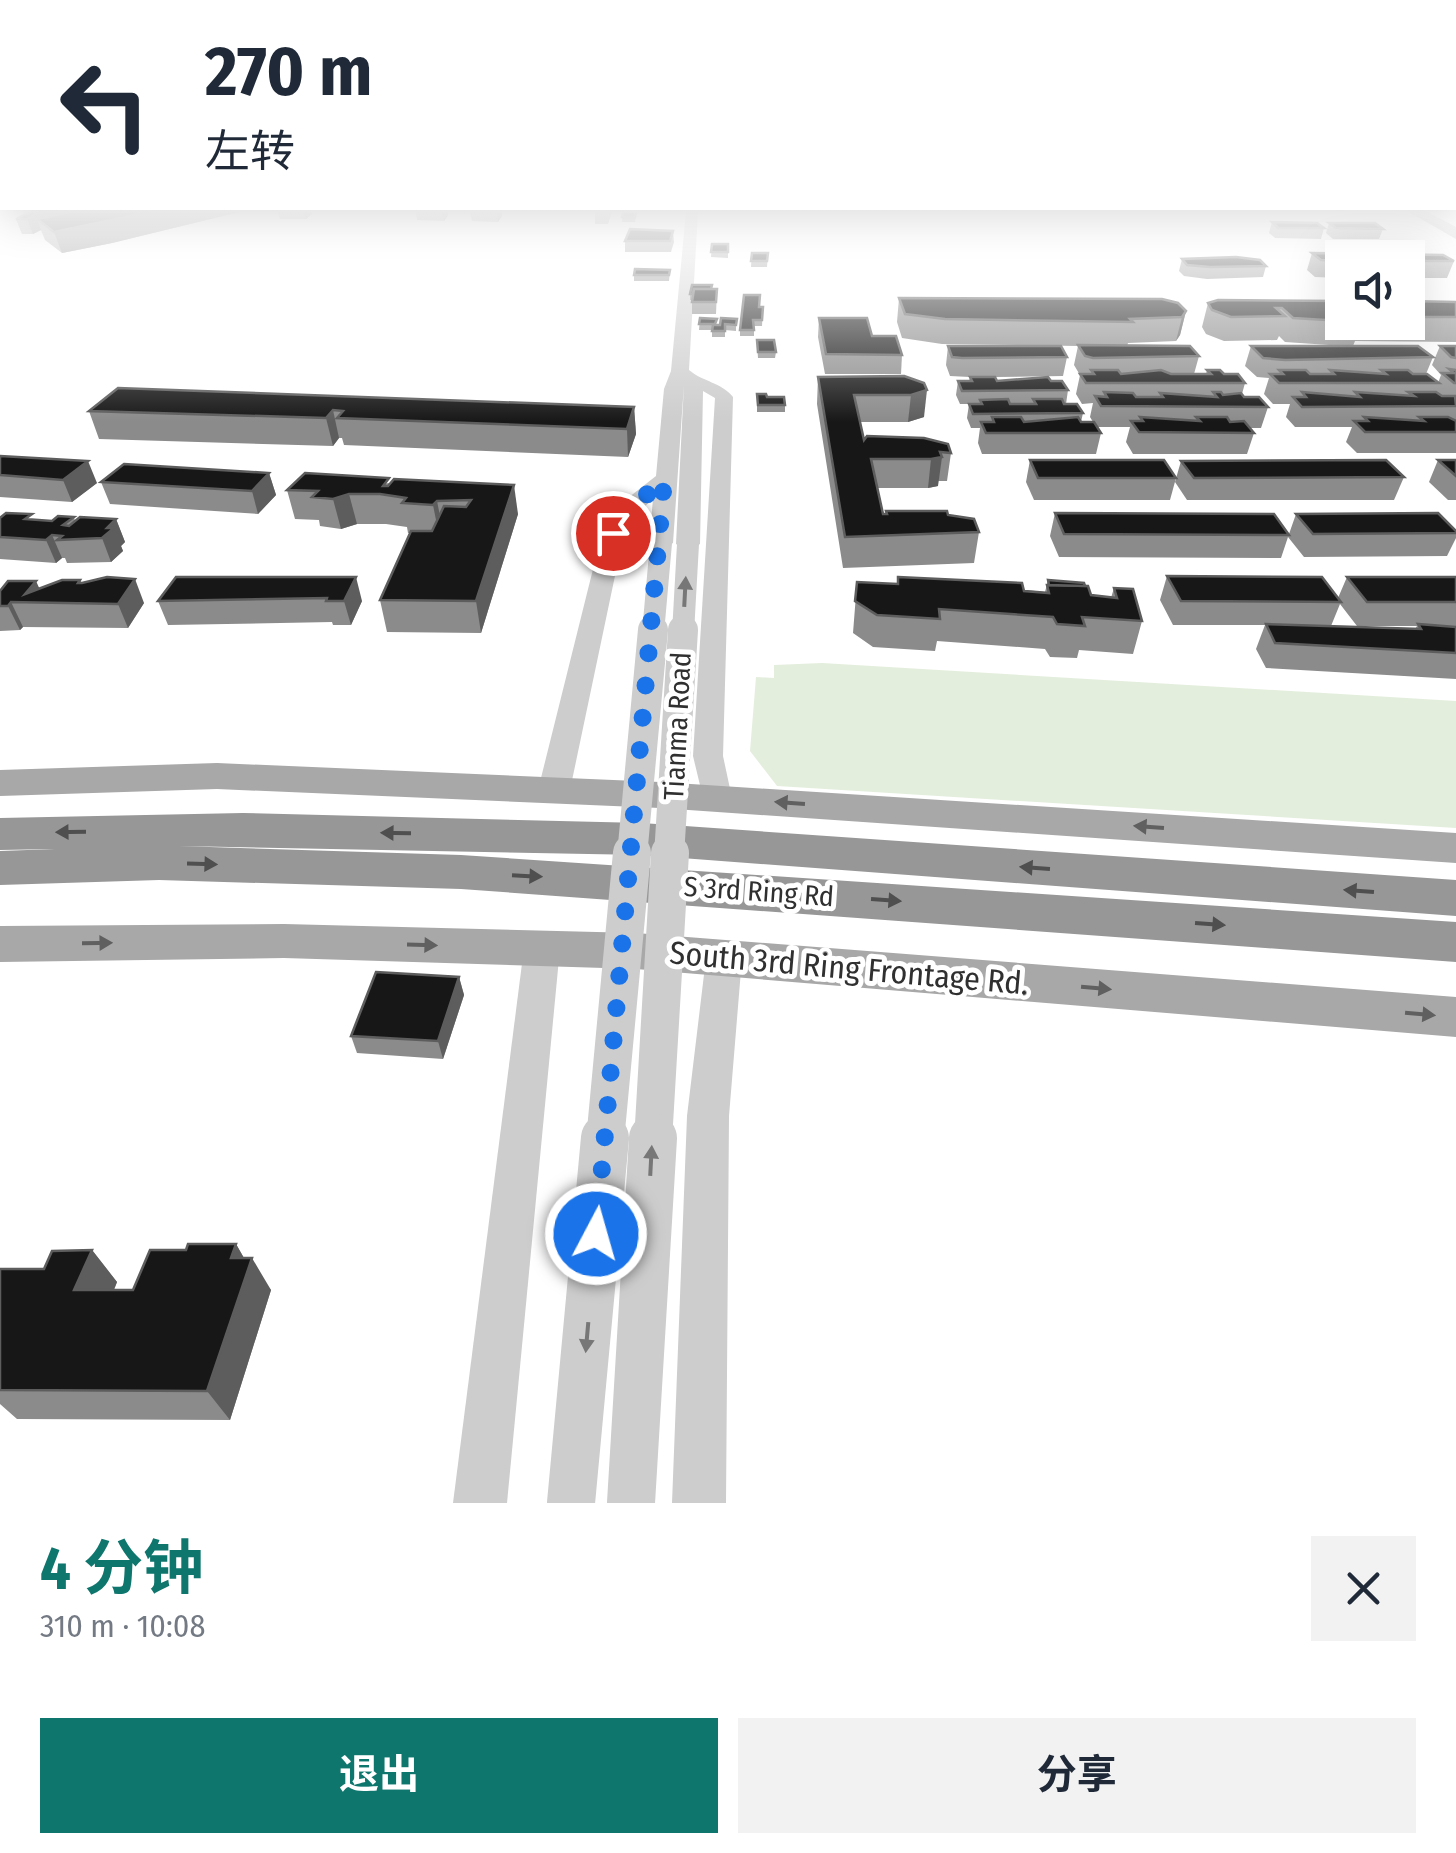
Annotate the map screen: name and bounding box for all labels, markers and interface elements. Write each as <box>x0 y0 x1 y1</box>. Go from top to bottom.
text: 270 m <box>205 30 372 114</box>
icon: left <box>40 40 170 170</box>
text: 左转 <box>205 125 295 179</box>
map controls <box>1325 240 1425 340</box>
button: sound <box>1325 240 1425 340</box>
pin <box>571 491 656 576</box>
icon: arrive <box>586 506 641 561</box>
one-way arrow <box>677 576 693 608</box>
street label: Tianma Road <box>657 651 698 801</box>
one-way arrow <box>774 795 805 811</box>
one-way arrow <box>1133 819 1165 835</box>
one-way arrow <box>379 824 411 840</box>
one-way arrow <box>54 825 86 841</box>
one-way arrow <box>187 856 219 872</box>
one-way arrow <box>1018 859 1050 875</box>
one-way arrow <box>512 868 544 884</box>
street label: S 3rd Ring Rd <box>683 870 835 913</box>
one-way arrow <box>1342 883 1374 899</box>
one-way arrow <box>871 892 903 908</box>
one-way arrow <box>1195 916 1227 932</box>
street label: South 3rd Ring Frontage Rd. <box>668 933 1030 1003</box>
one-way arrow <box>82 935 114 951</box>
one-way arrow <box>407 937 439 953</box>
one-way arrow <box>1080 980 1112 996</box>
one-way arrow <box>1404 1007 1436 1023</box>
one-way arrow <box>643 1145 659 1177</box>
position arrow <box>544 1182 648 1286</box>
one-way arrow <box>578 1321 594 1353</box>
text: 4 分钟 <box>40 1533 203 1605</box>
button: close <box>1311 1536 1416 1641</box>
text: 310 m · 10:08 <box>40 1607 205 1645</box>
button: 退出 <box>40 1718 718 1833</box>
button: 分享 <box>738 1718 1416 1833</box>

